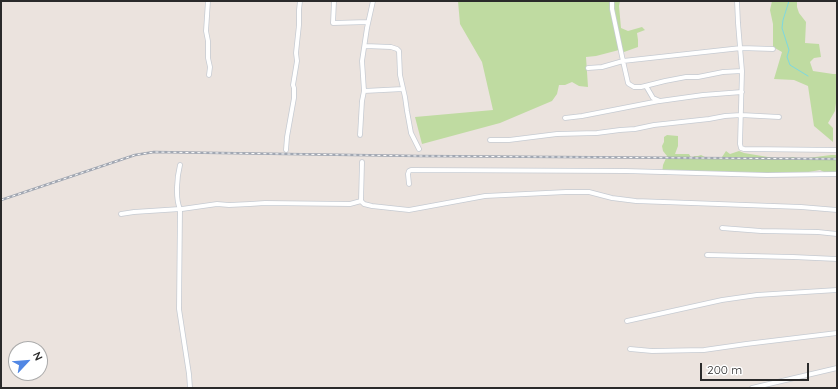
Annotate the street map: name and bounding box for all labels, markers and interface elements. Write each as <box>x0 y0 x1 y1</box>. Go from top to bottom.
north arrow <box>8 341 48 381</box>
text: N <box>30 349 46 363</box>
scale bar <box>702 355 811 381</box>
text: 200 m <box>707 362 742 377</box>

